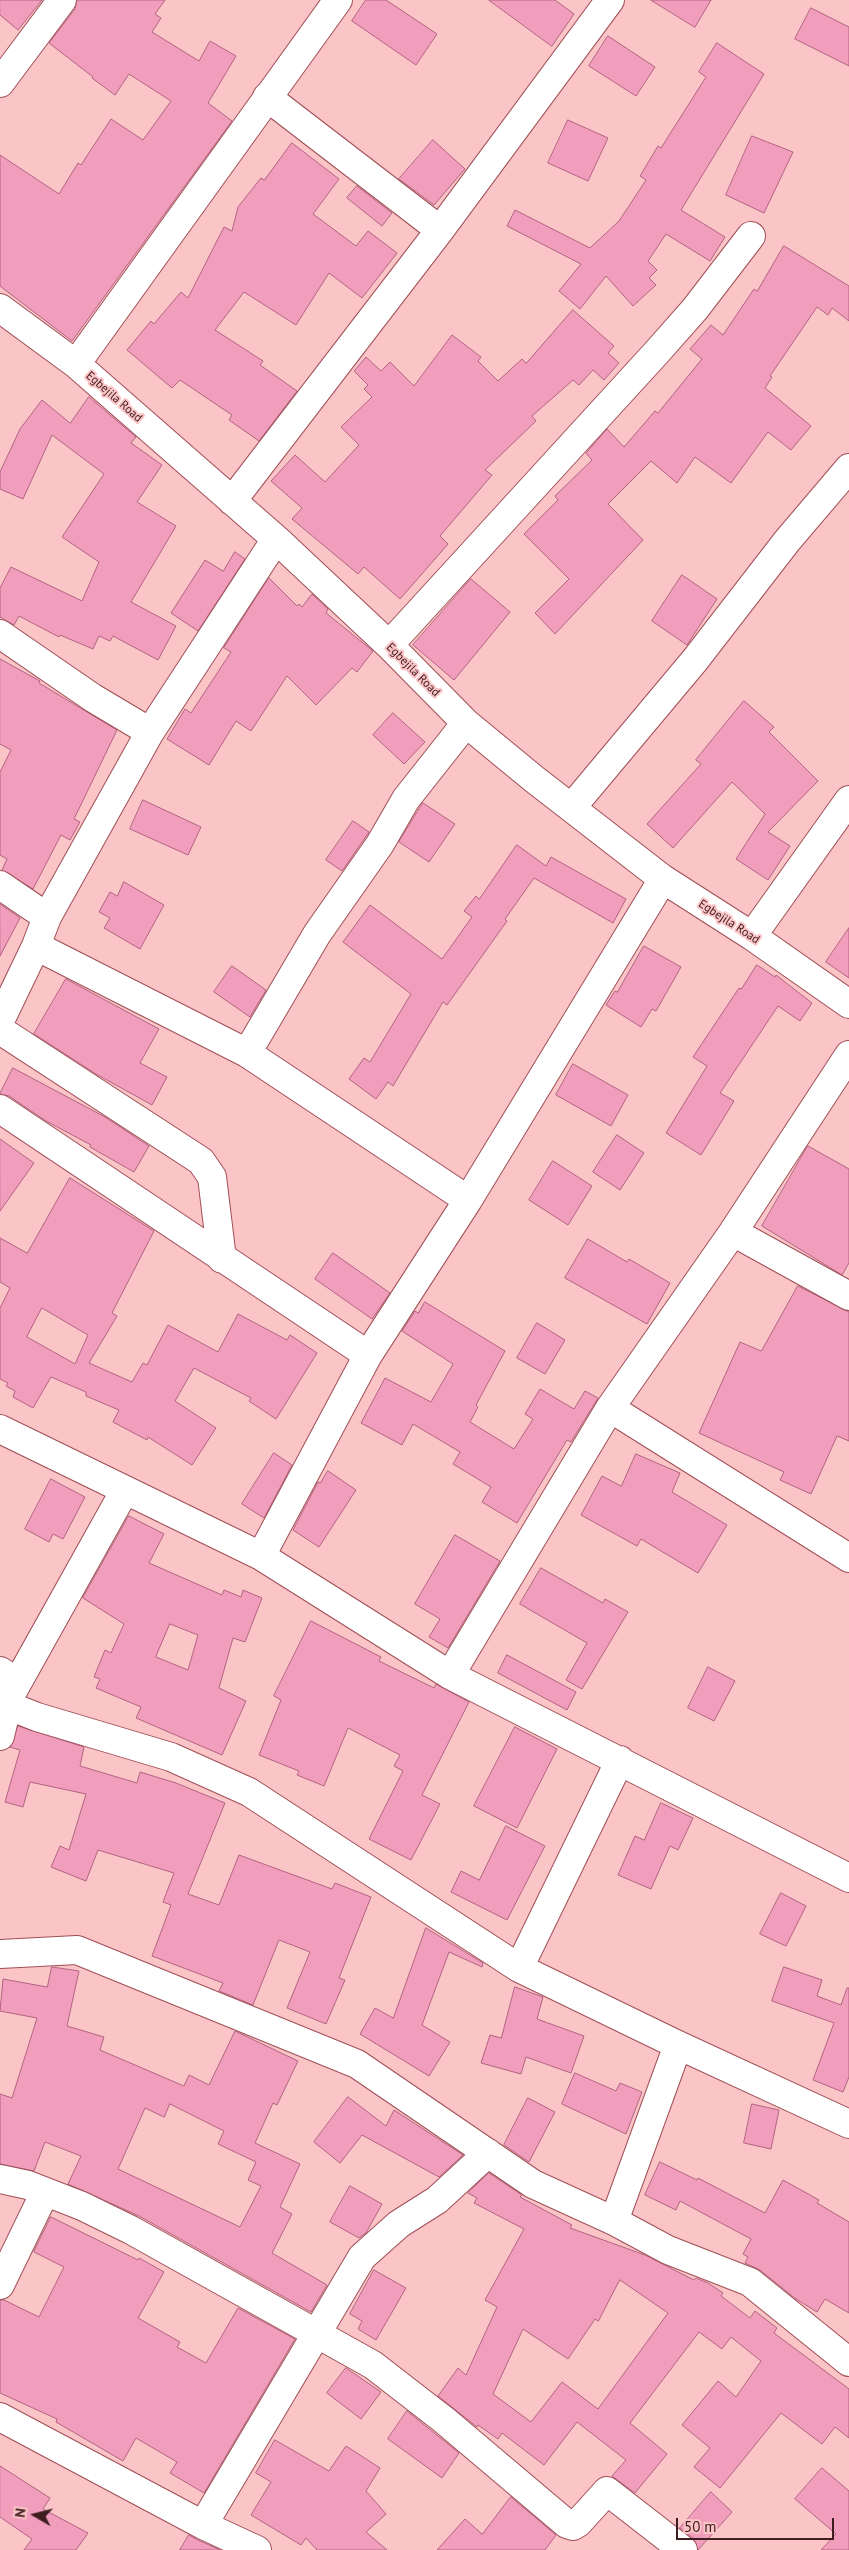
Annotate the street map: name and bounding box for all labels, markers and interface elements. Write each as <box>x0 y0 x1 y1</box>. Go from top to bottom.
street label: Egbejila Road <box>83 369 145 425</box>
street label: Egbejila Road <box>383 640 443 700</box>
street label: Egbejila Road <box>696 897 762 947</box>
north arrow <box>10 2490 60 2540</box>
text: N <box>11 2507 30 2519</box>
scale bar <box>679 2508 836 2540</box>
text: 50 m <box>684 2517 717 2536</box>

